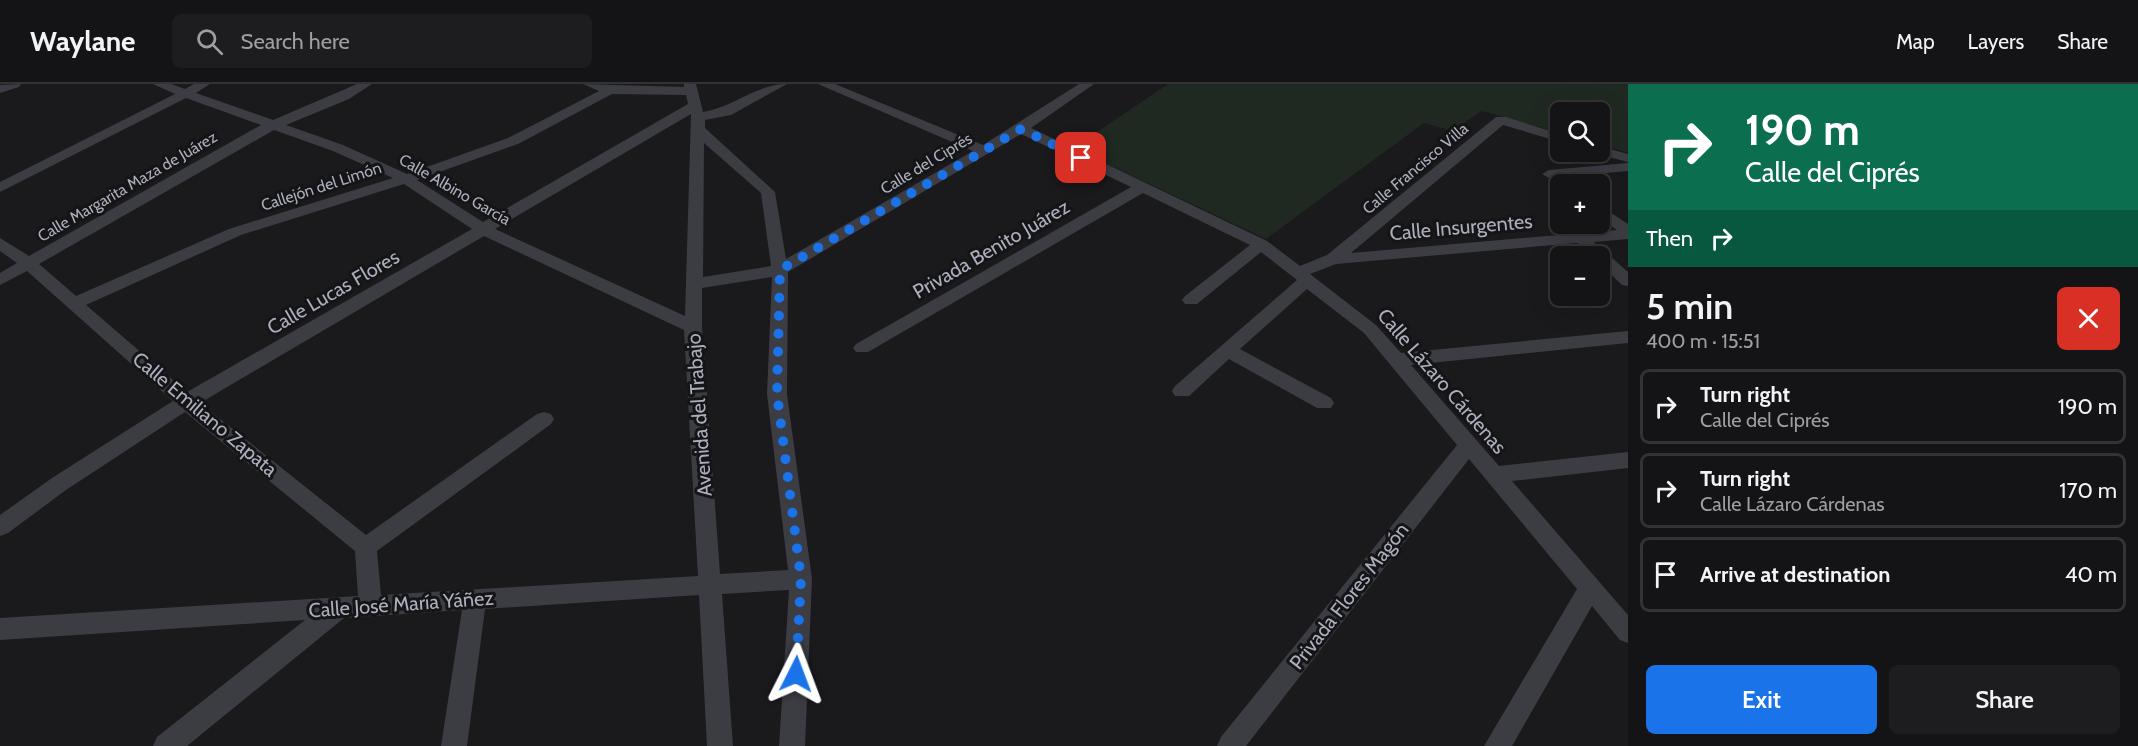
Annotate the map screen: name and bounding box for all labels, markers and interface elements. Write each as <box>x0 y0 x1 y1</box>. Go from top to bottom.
search box <box>172 14 592 68</box>
text: Waylane <box>30 24 136 58</box>
icon: search <box>193 25 226 58</box>
text: Search here <box>241 28 350 55</box>
text: Map <box>1896 29 1935 54</box>
text: Layers <box>1968 29 2024 54</box>
text: Share <box>2057 29 2108 54</box>
map controls <box>1550 102 1610 306</box>
button: search <box>1550 102 1610 162</box>
text: 190 m <box>1745 104 1860 156</box>
icon: right <box>1646 108 1724 186</box>
street label: Calle Francisco Villa <box>1359 118 1472 218</box>
street label: Calle Margarita Maza de Juárez <box>34 127 221 246</box>
street label: Calle del Ciprés <box>877 128 976 198</box>
pin <box>1055 132 1106 183</box>
icon: arrive <box>1064 141 1097 174</box>
street label: Calle Albino García <box>396 150 514 229</box>
text: Calle del Ciprés <box>1745 156 1920 189</box>
street label: Callejón del Limón <box>259 158 384 215</box>
button: + <box>1550 174 1610 234</box>
street label: Privada Benito Juárez <box>908 194 1074 304</box>
street label: Calle Insurgentes <box>1388 209 1534 245</box>
icon: right <box>1705 222 1738 255</box>
text: Then <box>1646 225 1693 252</box>
street label: Calle Lucas Flores <box>263 244 403 340</box>
button: − <box>1550 246 1610 306</box>
text: 5 min <box>1646 284 1733 328</box>
button: close <box>2057 287 2120 350</box>
street label: Calle Lázaro Cárdenas <box>1372 303 1512 459</box>
text: 400 m · 15:51 <box>1646 329 1760 353</box>
street label: Avenida del Trabajo <box>681 333 717 497</box>
street label: Calle Emiliano Zapata <box>128 347 282 482</box>
text: Turn right <box>1700 381 1790 408</box>
icon: right <box>1649 390 1682 423</box>
text: 190 m <box>2058 393 2117 420</box>
text: Calle del Ciprés <box>1700 408 1829 432</box>
text: Turn right <box>1700 465 1790 492</box>
icon: right <box>1649 474 1682 507</box>
text: 170 m <box>2059 477 2117 504</box>
text: Calle Lázaro Cárdenas <box>1700 492 1885 516</box>
street label: Privada Flores Magón <box>1284 518 1414 674</box>
icon: arrive <box>1649 558 1682 591</box>
text: Arrive at destination <box>1700 561 1890 588</box>
text: 40 m <box>2065 561 2117 588</box>
street label: Calle José María Yáñez <box>308 586 494 622</box>
position arrow <box>764 642 828 706</box>
button: Exit <box>1646 665 1877 734</box>
button: Share <box>1889 665 2120 734</box>

